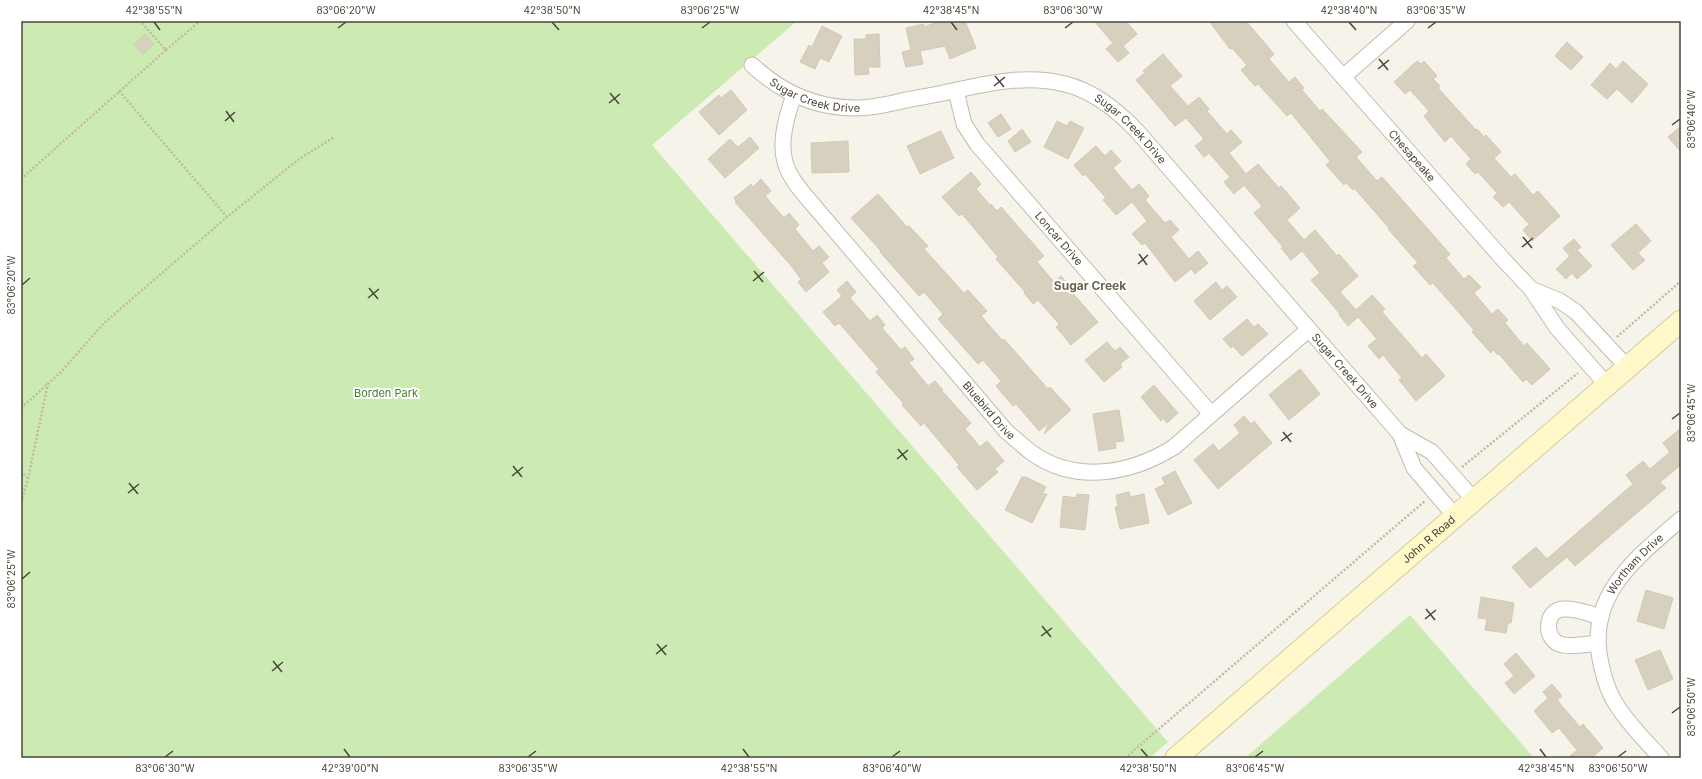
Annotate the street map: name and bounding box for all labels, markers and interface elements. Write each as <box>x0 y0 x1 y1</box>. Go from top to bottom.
text: 42°38'55"N <box>126 4 182 16</box>
text: 83°06'20"W <box>316 4 376 16</box>
text: 42°38'50"N <box>523 4 581 16</box>
text: 83°06'25"W <box>681 4 740 16</box>
text: 42°38'45"N <box>923 4 979 16</box>
text: 83°06'30"W <box>1043 4 1103 16</box>
text: 42°38'40"N <box>1321 4 1377 16</box>
text: 83°06'35"W <box>1406 4 1466 16</box>
street label: Sugar Creek Drive <box>767 75 860 115</box>
text: 83°06'40"W <box>1685 89 1697 148</box>
street label: Sugar Creek Drive <box>1092 91 1169 167</box>
street label: Chesapeake <box>1385 127 1439 184</box>
street label: Loncar Drive <box>1032 209 1086 268</box>
text: 83°06'20"W <box>5 255 17 315</box>
district label: Sugar Creek <box>1054 278 1126 293</box>
street label: Sugar Creek Drive <box>1309 330 1382 411</box>
street label: Bluebird Drive <box>960 378 1018 443</box>
text: 83°06'45"W <box>1685 384 1697 442</box>
park label: Borden Park <box>354 386 418 400</box>
street label: John R Road <box>1399 513 1458 566</box>
street label: Wortham Drive <box>1604 531 1666 597</box>
text: 83°06'25"W <box>5 549 17 608</box>
text: 83°06'50"W <box>1685 677 1697 737</box>
text: 83°06'30"W <box>135 762 195 774</box>
text: 42°39'00"N <box>321 762 379 774</box>
text: 83°06'35"W <box>498 762 558 774</box>
text: 42°38'55"N <box>721 762 777 774</box>
text: 83°06'40"W <box>863 762 922 774</box>
text: 42°38'50"N <box>1119 762 1177 774</box>
text: 83°06'45"W <box>1226 762 1284 774</box>
text: 42°38'45"N <box>1518 762 1574 774</box>
text: 83°06'50"W <box>1588 762 1648 774</box>

